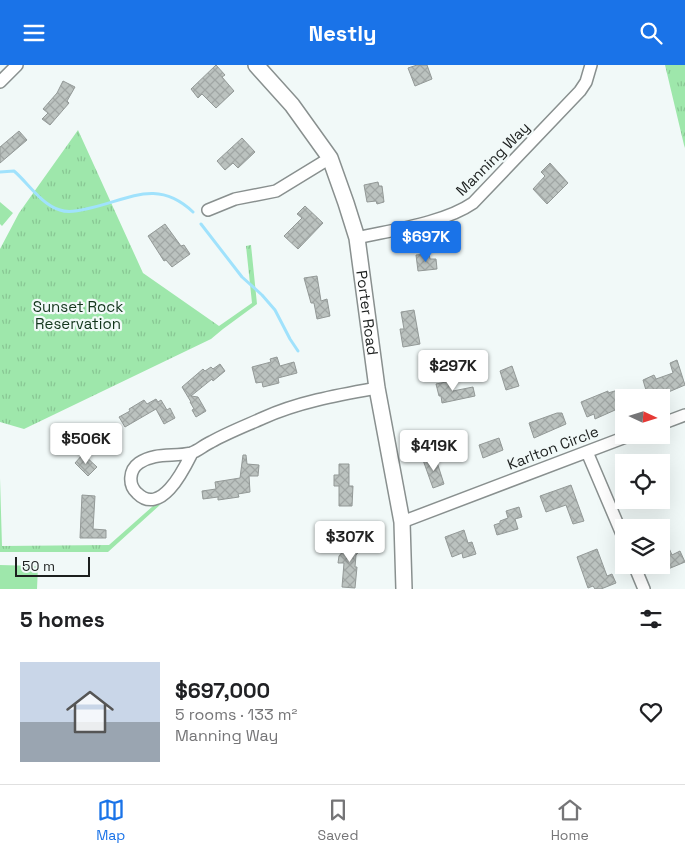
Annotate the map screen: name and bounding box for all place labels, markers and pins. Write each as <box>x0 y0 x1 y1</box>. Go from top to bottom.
pin: $697K <box>391 221 461 263</box>
pin: $297K <box>418 349 488 392</box>
pin: $506K <box>51 423 121 465</box>
pin: $419K <box>399 429 469 472</box>
pin: $307K <box>315 521 385 563</box>

